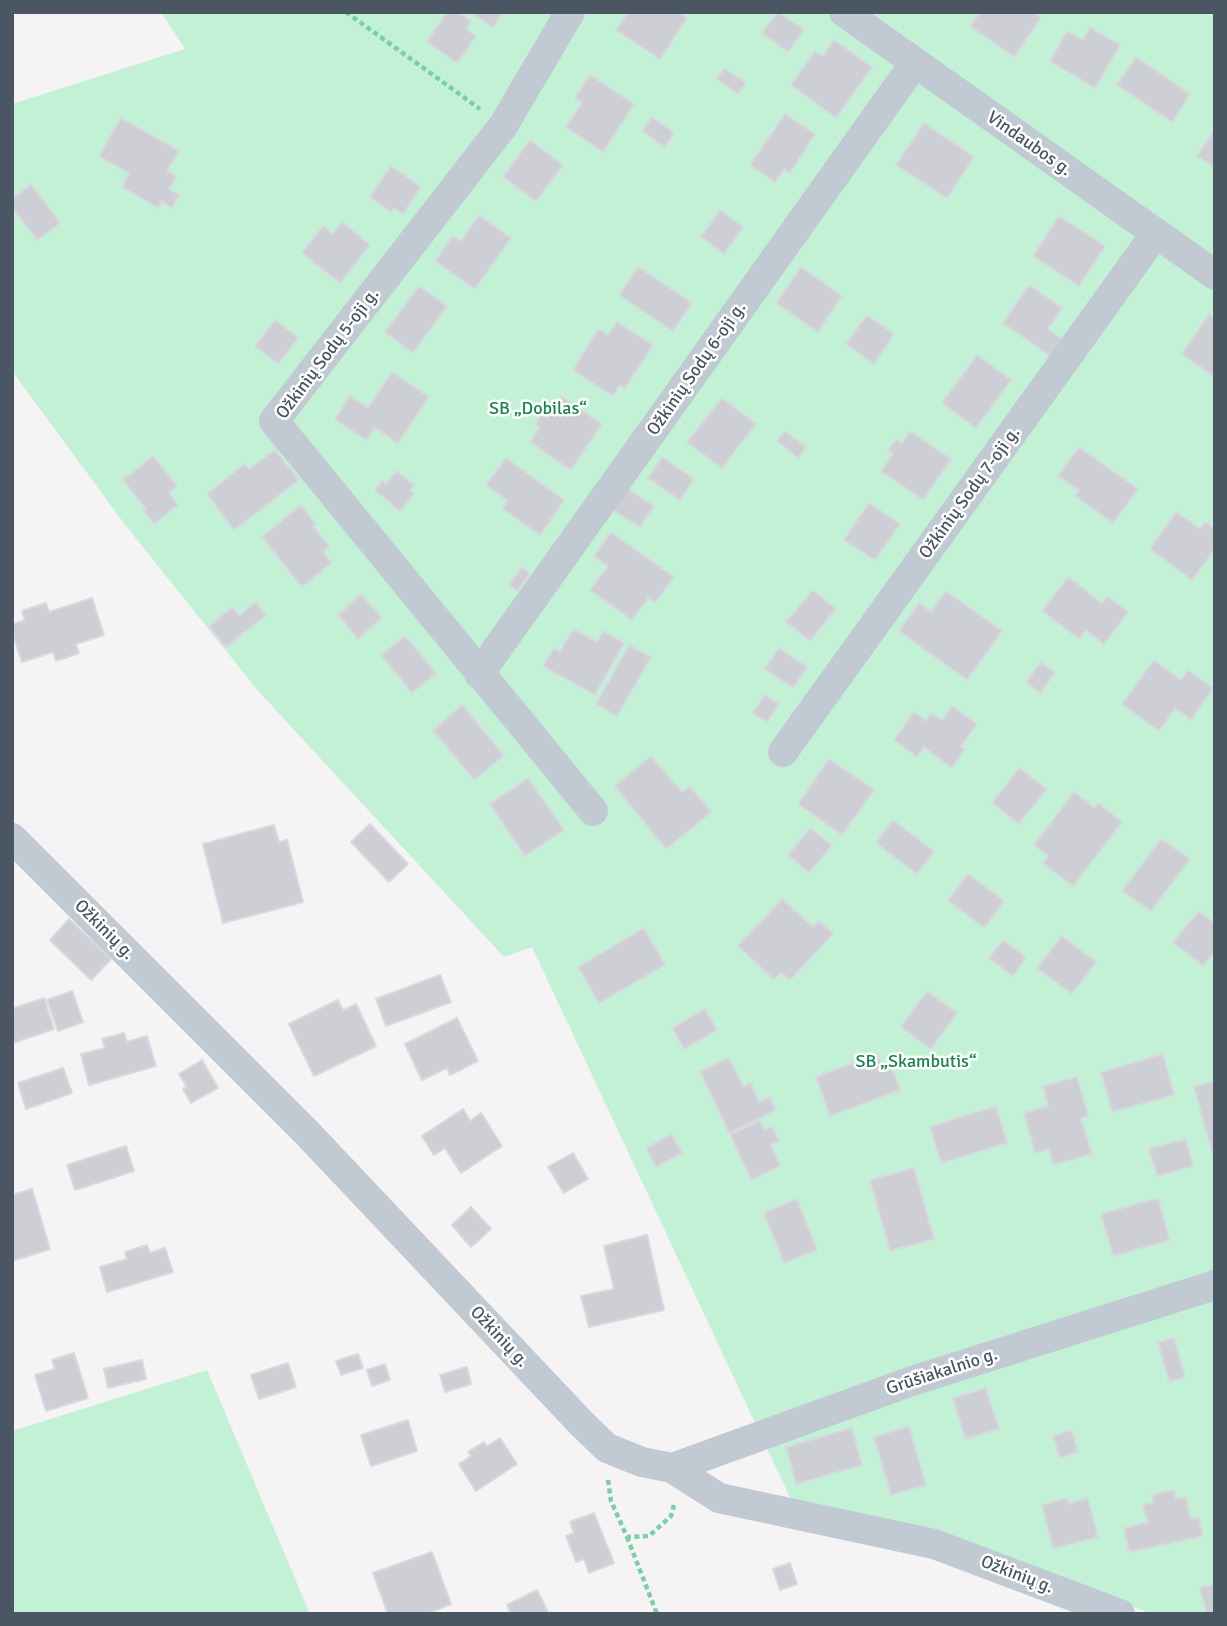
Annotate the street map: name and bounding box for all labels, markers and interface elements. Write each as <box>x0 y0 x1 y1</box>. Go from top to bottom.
street label: Vindaubos g. <box>982 107 1076 181</box>
street label: Ožkinių Sodų 5-oji g. <box>272 284 384 424</box>
street label: Ožkinių Sodų 6-oji g. <box>643 298 751 440</box>
park label: SB „Dobilas“ <box>489 398 587 420</box>
street label: Ožkinių Sodų 7-oji g. <box>915 423 1025 563</box>
street label: Ožkinių g. <box>69 895 139 965</box>
park label: SB „Skambutis“ <box>855 1051 977 1073</box>
street label: Ožkinių g. <box>465 1302 533 1372</box>
street label: Grūšiakalnio g. <box>884 1344 1000 1400</box>
street label: Ožkinių g. <box>978 1551 1056 1599</box>

